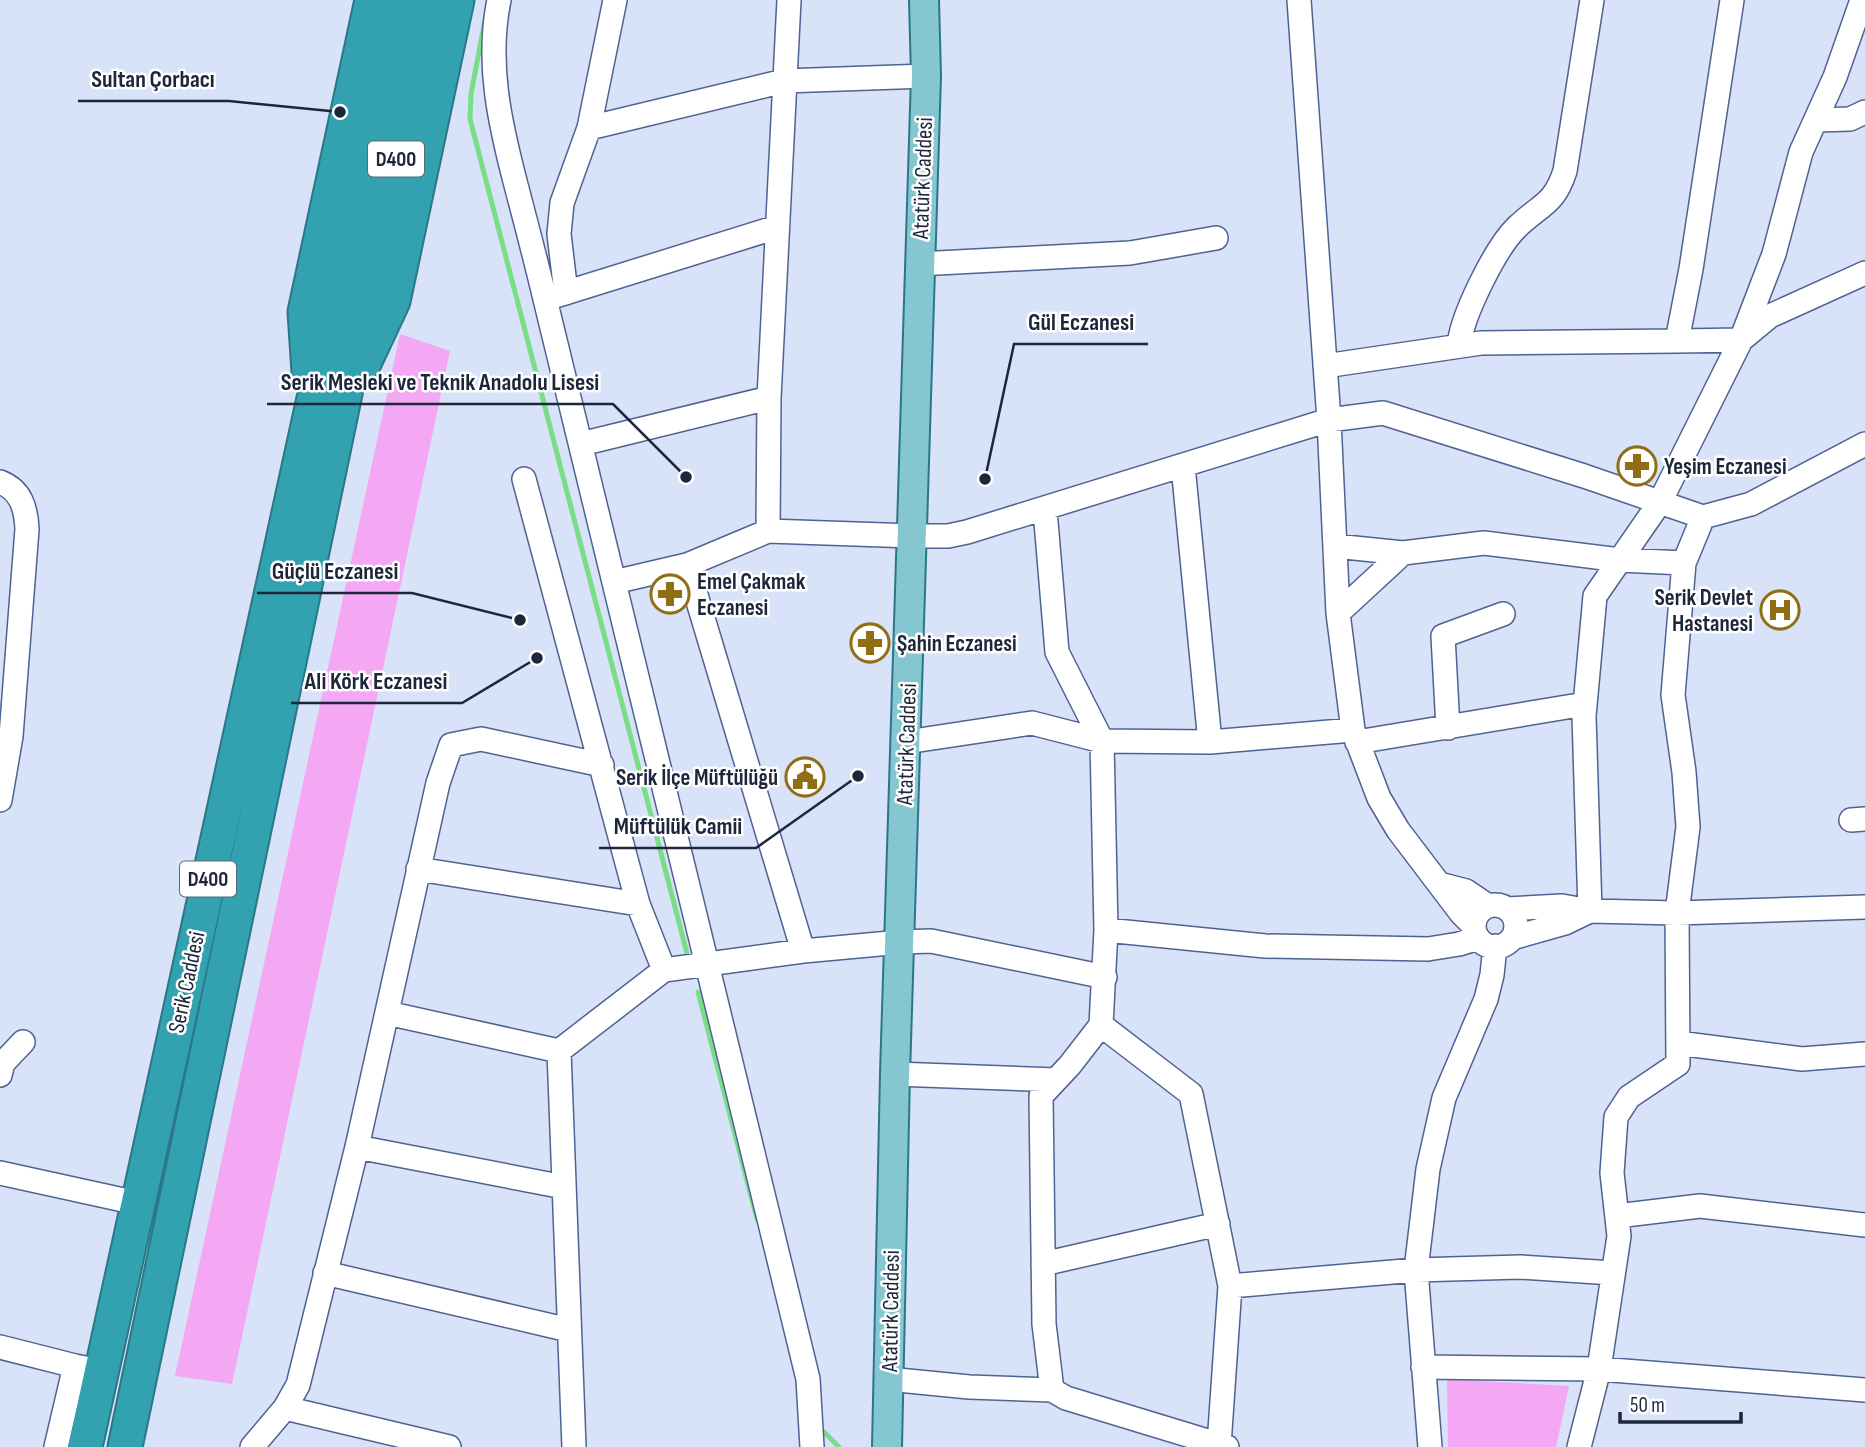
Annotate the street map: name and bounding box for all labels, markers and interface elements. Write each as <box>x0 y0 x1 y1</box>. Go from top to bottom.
callout: Sultan Çorbacı <box>78 56 229 101</box>
text: Sultan Çorbacı <box>91 65 215 94</box>
street label: Atatürk Caddesi <box>907 117 939 240</box>
road number: D400 <box>368 142 424 176</box>
callout: Gül Eczanesi <box>1014 299 1148 344</box>
text: Gül Eczanesi <box>1028 308 1134 337</box>
callout: Serik Mesleki ve Teknik Anadolu Lisesi <box>267 359 613 404</box>
text: Serik Mesleki ve Teknik Anadolu Lisesi <box>281 368 599 397</box>
pharmacy icon: Yeşim Eczanesi <box>1616 445 1658 487</box>
place label: Yeşim Eczanesi <box>1664 453 1787 481</box>
callout: Güçlü Eczanesi <box>257 548 412 593</box>
text: Güçlü Eczanesi <box>272 557 398 586</box>
place label: Emel Çakmak Eczanesi <box>697 568 806 622</box>
pharmacy icon: Emel Çakmak Eczanesi <box>649 573 691 615</box>
place label: Serik Devlet Hastanesi <box>1654 584 1753 638</box>
hospital icon: Serik Devlet Hastanesi <box>1759 589 1801 631</box>
pharmacy icon: Şahin Eczanesi <box>849 622 891 664</box>
place label: Şahin Eczanesi <box>897 630 1017 658</box>
callout: Ali Körk Eczanesi <box>291 658 462 703</box>
text: Ali Körk Eczanesi <box>304 667 448 696</box>
street label: Atatürk Caddesi <box>891 683 923 806</box>
public building icon: Serik İlçe Müftülüğü <box>784 756 826 798</box>
place label: Serik İlçe Müftülüğü <box>616 764 778 792</box>
callout: Müftülük Camii <box>599 803 756 848</box>
text: Müftülük Camii <box>614 812 742 841</box>
road number: D400 <box>180 862 236 896</box>
street label: Serik Caddesi <box>163 929 211 1035</box>
street label: Atatürk Caddesi <box>876 1250 906 1373</box>
scale bar <box>1620 1380 1741 1424</box>
text: 50 m <box>1630 1393 1665 1418</box>

